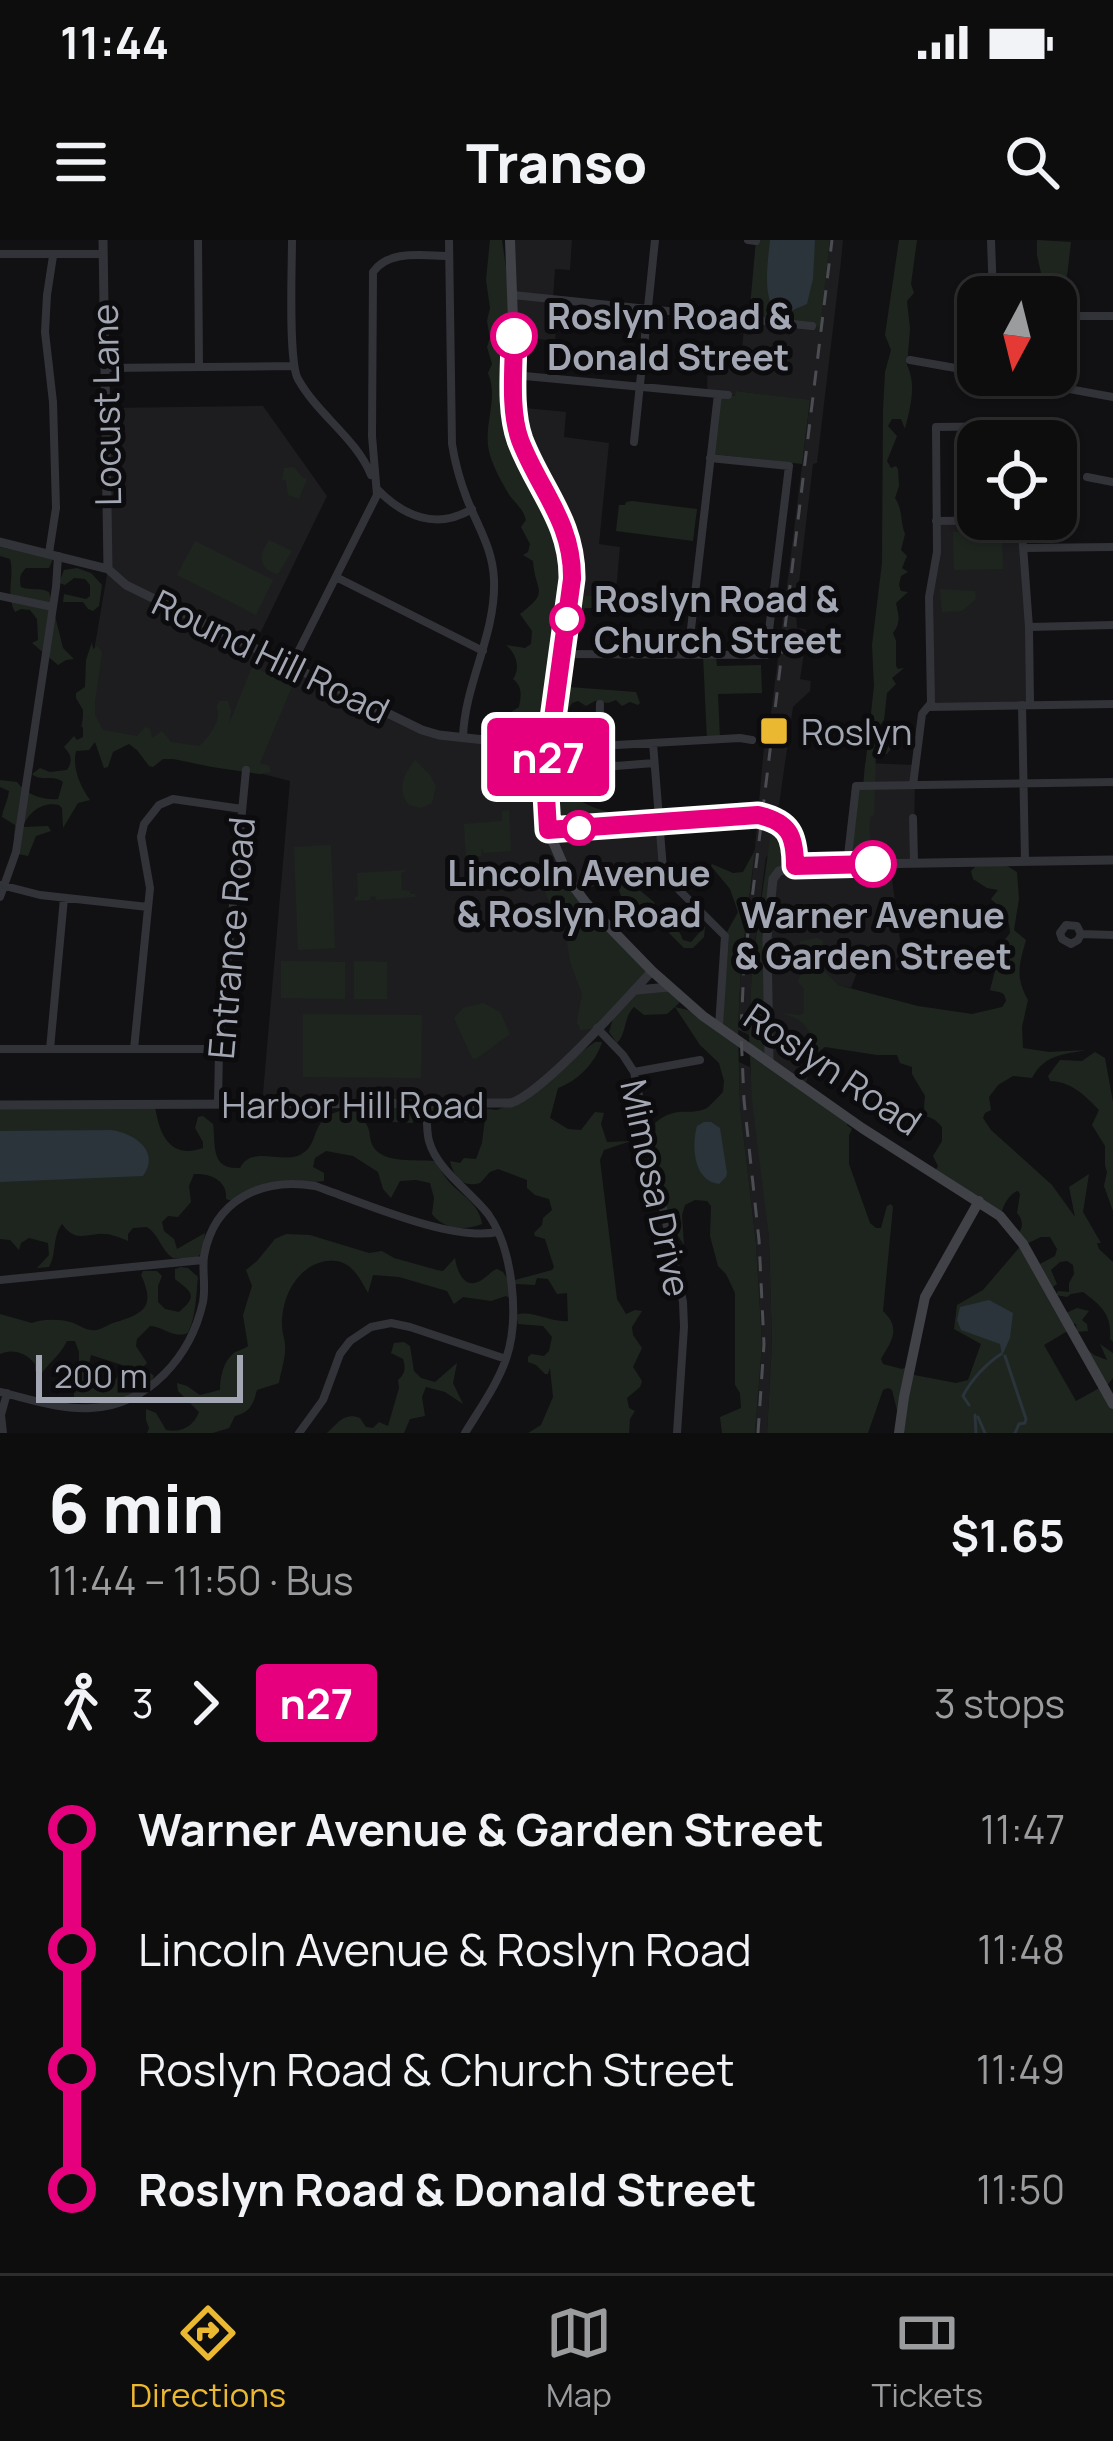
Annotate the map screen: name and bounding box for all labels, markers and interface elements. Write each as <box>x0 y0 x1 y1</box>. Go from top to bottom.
text: 11:44 <box>60 11 169 73</box>
text: Transo <box>466 125 647 199</box>
icon: menu <box>48 129 114 195</box>
icon: search <box>999 129 1065 195</box>
north arrow <box>957 276 1077 396</box>
map controls <box>957 276 1077 540</box>
place label: Roslyn Road & Donald Street <box>547 291 792 381</box>
street label: Locust Lane <box>80 303 132 507</box>
marker: Roslyn Road & Donald Street <box>492 314 536 358</box>
button: locate <box>957 420 1077 540</box>
place label: Roslyn Road & Church Street <box>594 574 842 664</box>
street label: Round Hill Road <box>145 578 397 734</box>
marker: Roslyn Road & Church Street <box>551 603 583 635</box>
place label: Roslyn <box>801 707 913 756</box>
marker: Roslyn <box>758 715 790 747</box>
line badge: n27 <box>479 718 617 796</box>
text: n27 <box>511 728 585 786</box>
marker: Lincoln Avenue & Roslyn Road <box>563 812 595 844</box>
street label: Entrance Road <box>196 815 266 1061</box>
marker: Warner Avenue & Garden Street <box>851 842 895 886</box>
place label: Lincoln Avenue & Roslyn Road <box>447 848 711 938</box>
place label: Warner Avenue & Garden Street <box>734 890 1012 980</box>
street label: Roslyn Road <box>735 992 931 1146</box>
street label: Mimosa Drive <box>609 1075 703 1301</box>
street label: Harbor Hill Road <box>222 1080 484 1129</box>
scale bar <box>36 1349 243 1402</box>
text: 200 m <box>54 1353 148 1398</box>
text: 6 min <box>48 1463 224 1553</box>
text: $1.65 <box>951 1504 1065 1566</box>
text: 11:44 – 11:50 · Bus <box>48 1553 354 1607</box>
icon: walk <box>48 1670 114 1736</box>
icon: forward <box>172 1670 238 1736</box>
text: n27 <box>280 1674 353 1732</box>
text: 3 <box>132 1676 154 1730</box>
text: 3 stops <box>934 1676 1065 1730</box>
text: Warner Avenue & Garden Street <box>138 1798 824 1860</box>
text: 11:47 <box>980 1802 1065 1856</box>
text: Lincoln Avenue & Roslyn Road <box>138 1918 752 1980</box>
text: 11:48 <box>977 1922 1065 1976</box>
text: Roslyn Road & Church Street <box>138 2038 735 2100</box>
text: 11:49 <box>976 2042 1065 2096</box>
text: Roslyn Road & Donald Street <box>138 2158 757 2220</box>
text: 11:50 <box>977 2162 1065 2216</box>
tab: Directions <box>130 2300 286 2417</box>
tab: Map <box>546 2300 612 2417</box>
tab: Tickets <box>872 2300 983 2417</box>

